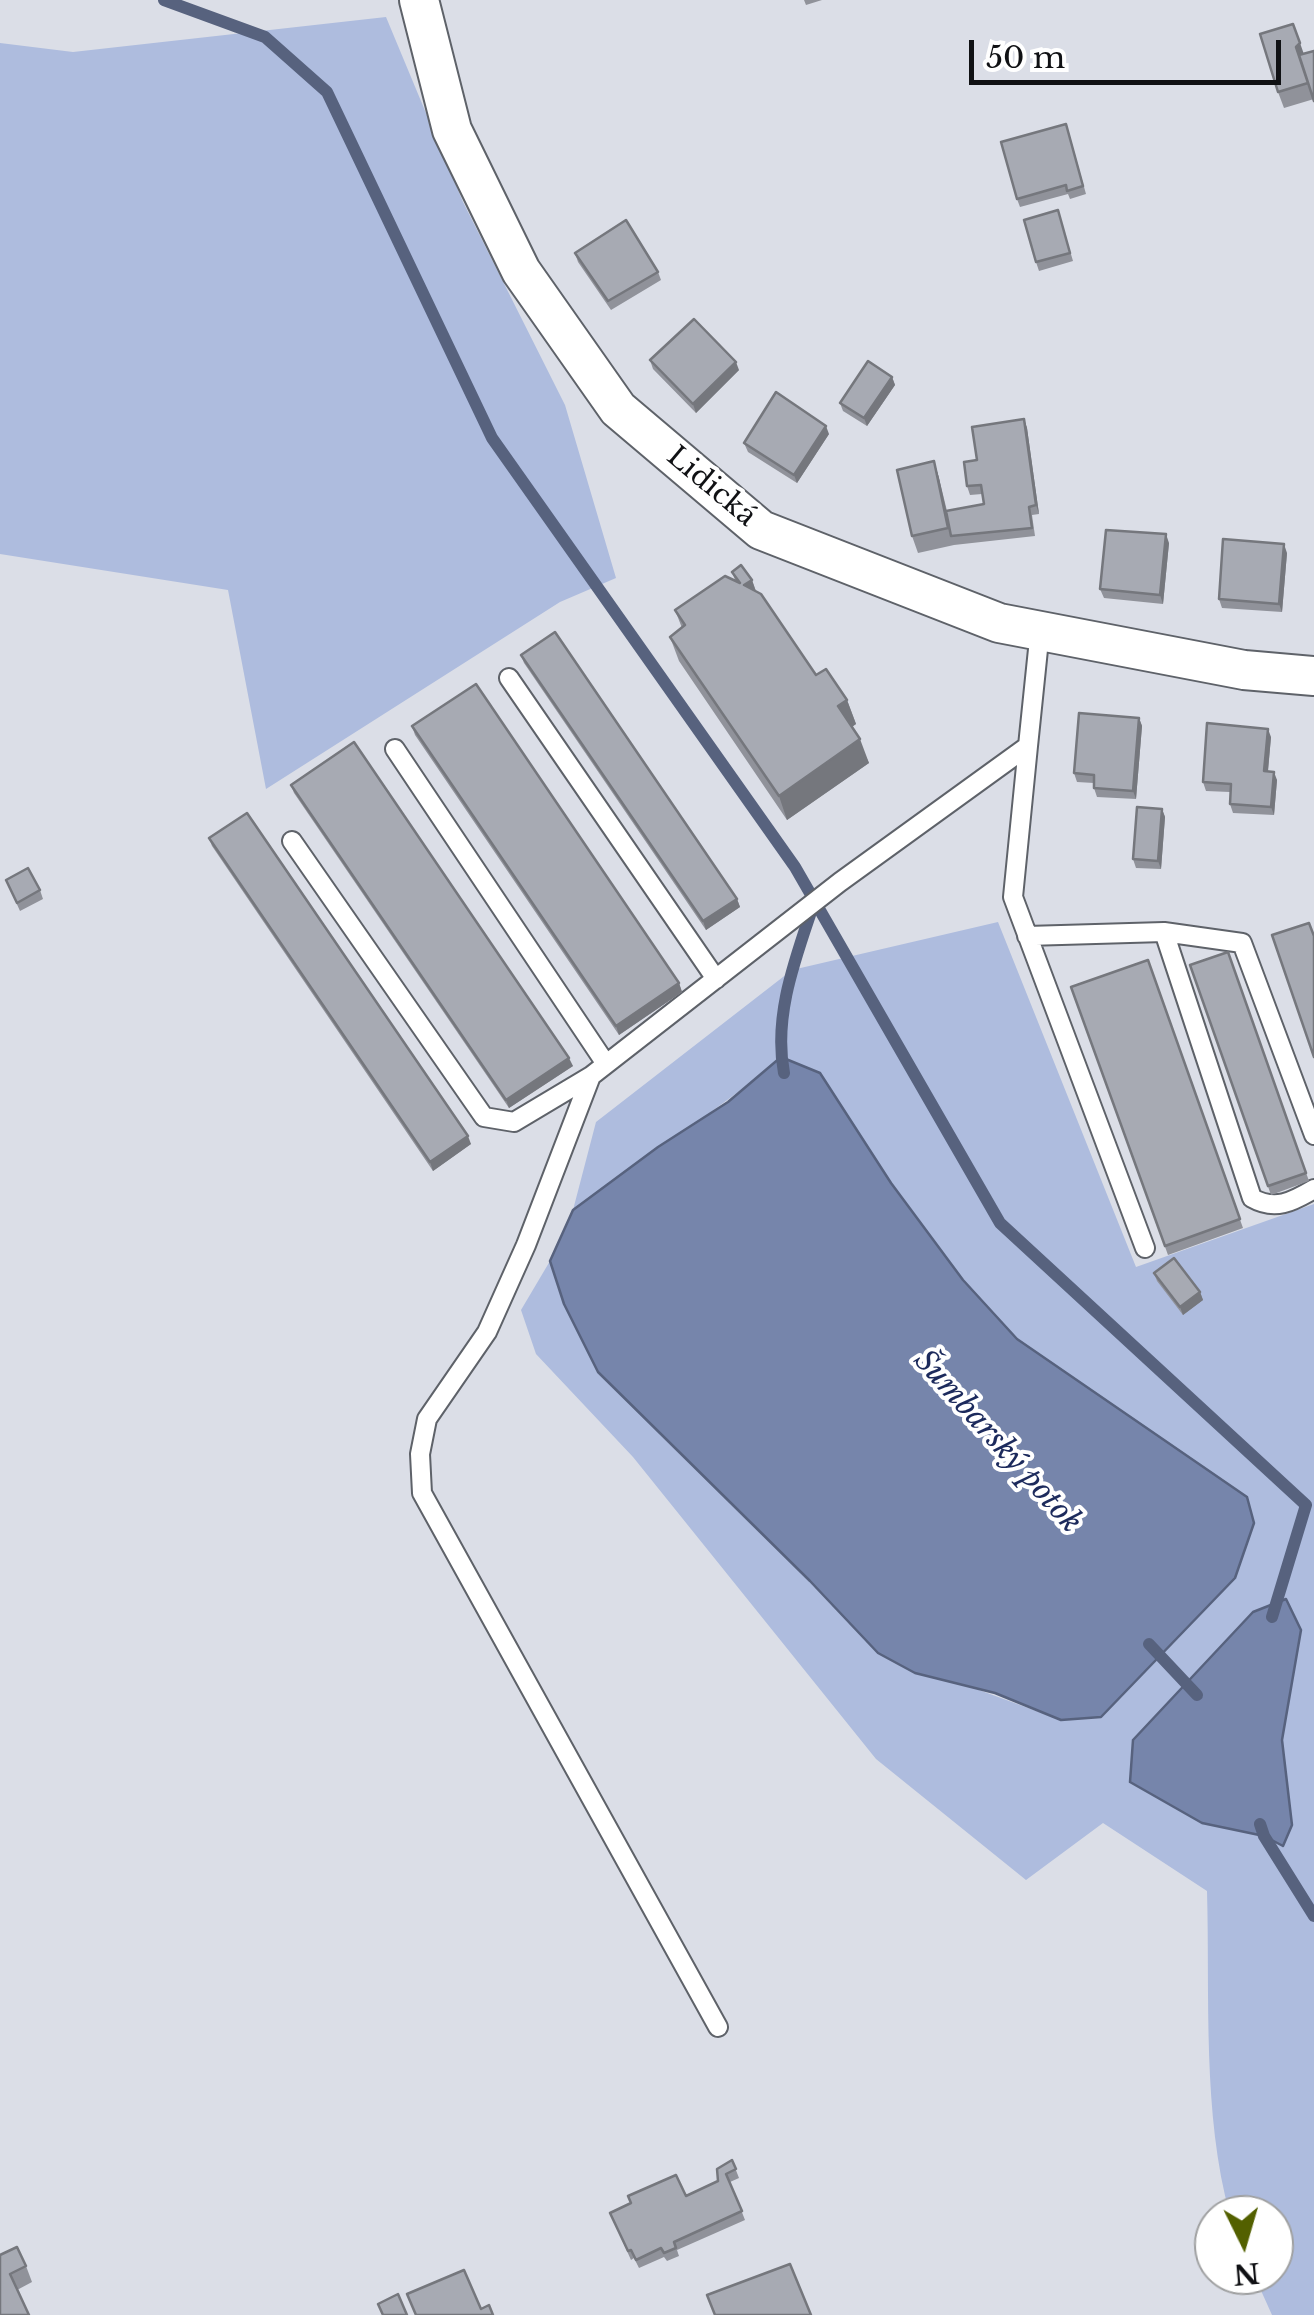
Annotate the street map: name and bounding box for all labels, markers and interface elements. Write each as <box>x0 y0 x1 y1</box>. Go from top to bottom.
scale bar <box>974 20 1286 82</box>
text: 50 m <box>986 39 1065 76</box>
street label: Lidická <box>660 440 762 534</box>
water label: Šumbarský potok <box>906 1343 1088 1541</box>
north arrow <box>1194 2195 1294 2295</box>
text: N <box>1232 2255 1261 2292</box>

